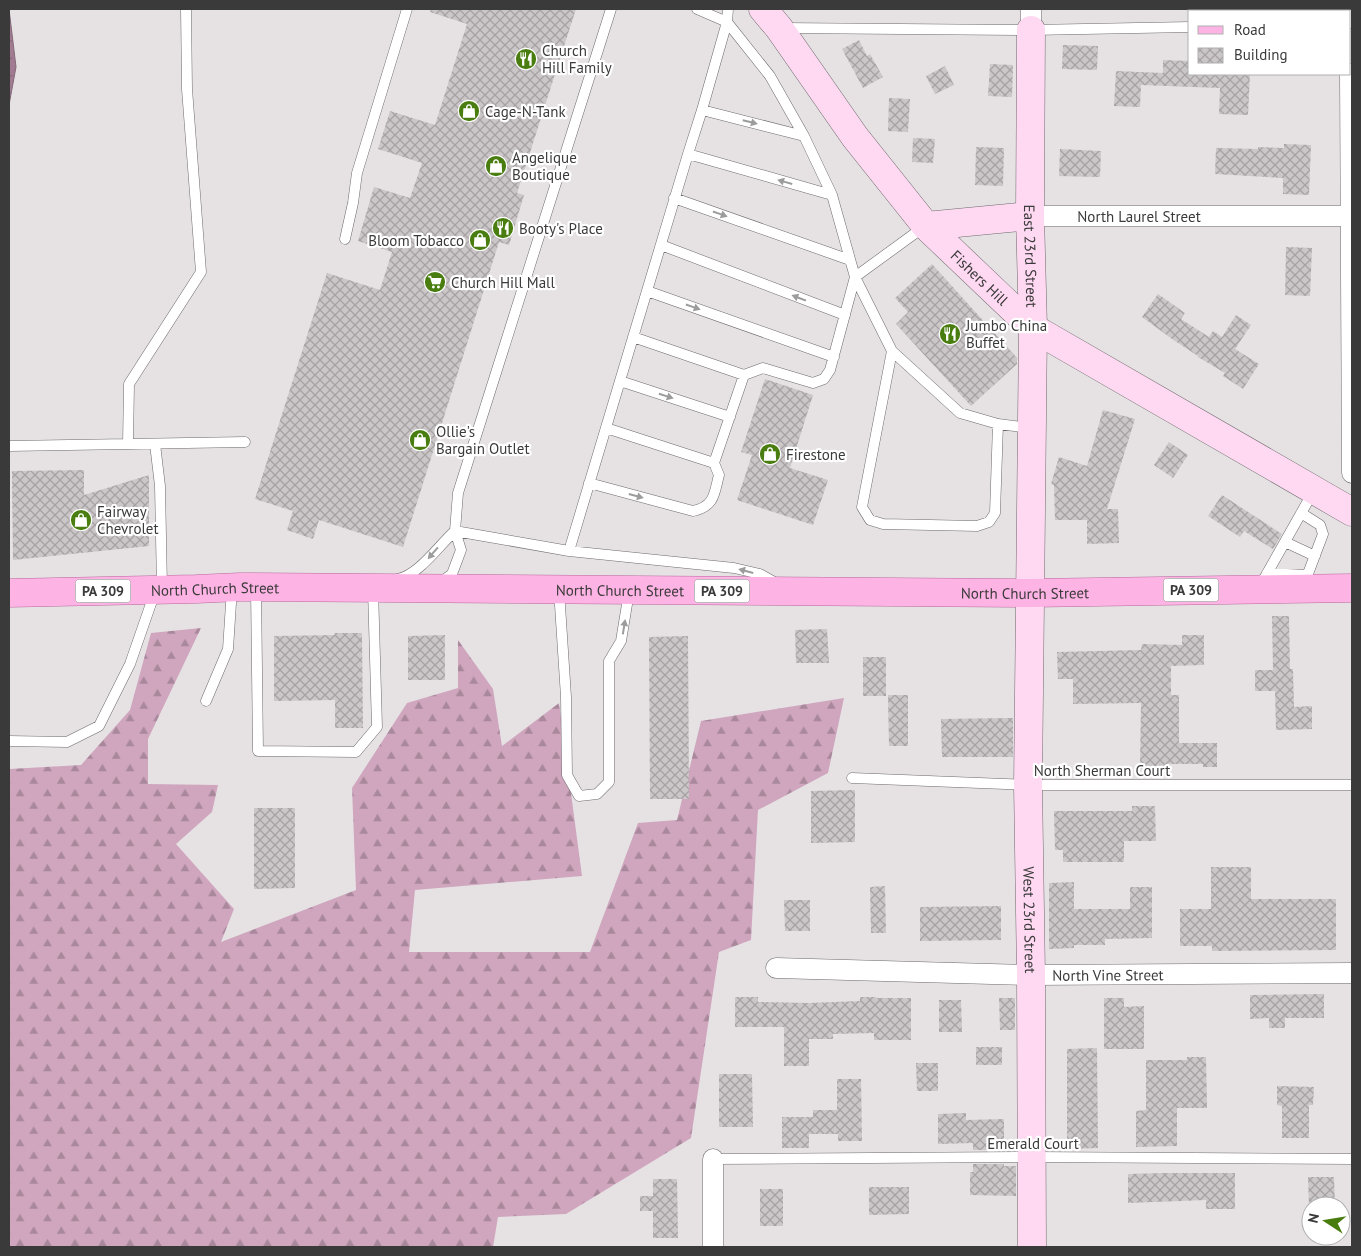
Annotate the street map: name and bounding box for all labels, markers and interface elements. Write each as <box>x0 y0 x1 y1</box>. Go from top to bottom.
legend <box>1188 10 1351 75</box>
text: Road <box>1234 20 1266 39</box>
place label: Church Hill Family <box>542 41 612 77</box>
text: Building <box>1234 45 1288 64</box>
restaurant icon: Church Hill Family <box>514 47 538 71</box>
shop icon: Cage-N-Tank <box>457 99 481 123</box>
place label: Cage-N-Tank <box>485 102 566 121</box>
one-way arrow <box>742 118 757 126</box>
place label: Angelique Boutique <box>512 148 577 184</box>
shop icon: Angelique Boutique <box>484 154 508 178</box>
one-way arrow <box>778 177 793 185</box>
street label: East 23rd Street <box>1020 205 1042 308</box>
street label: North Laurel Street <box>1077 207 1201 226</box>
one-way arrow <box>713 211 728 218</box>
restaurant icon: Booty's Place <box>491 216 515 240</box>
place label: Booty's Place <box>519 219 603 238</box>
shop icon: Bloom Tobacco <box>468 228 492 252</box>
place label: Bloom Tobacco <box>368 231 464 250</box>
street label: Fishers Hill <box>947 246 1013 310</box>
supermarket icon: Church Hill Mall <box>423 270 447 294</box>
place label: Church Hill Mall <box>451 273 555 292</box>
one-way arrow <box>791 294 806 302</box>
one-way arrow <box>685 304 700 311</box>
place label: Jumbo China Buffet <box>965 316 1047 352</box>
restaurant icon: Jumbo China Buffet <box>938 322 962 346</box>
one-way arrow <box>659 392 674 400</box>
place label: Ollie's Bargain Outlet <box>436 422 530 458</box>
shop icon: Ollie's Bargain Outlet <box>408 428 432 452</box>
shop icon: Firestone <box>758 442 782 466</box>
place label: Firestone <box>786 445 846 464</box>
one-way arrow <box>629 492 644 500</box>
place label: Fairway Chevrolet <box>97 502 159 538</box>
shop icon: Fairway Chevrolet <box>69 508 93 532</box>
one-way arrow <box>428 546 439 559</box>
one-way arrow <box>739 567 754 575</box>
street label: North Church Street <box>151 577 279 599</box>
road number: PA 309 <box>1164 578 1218 602</box>
road number: PA 309 <box>76 580 130 602</box>
street label: North Church Street <box>556 580 684 600</box>
road number: PA 309 <box>694 580 750 602</box>
street label: North Church Street <box>961 583 1089 603</box>
one-way arrow <box>620 619 628 635</box>
street label: North Sherman Court <box>1034 761 1170 780</box>
street label: West 23rd Street <box>1020 866 1040 973</box>
street label: North Vine Street <box>1052 965 1164 984</box>
street label: Emerald Court <box>987 1134 1079 1153</box>
north arrow <box>1301 1196 1351 1246</box>
text: N <box>1304 1212 1323 1225</box>

